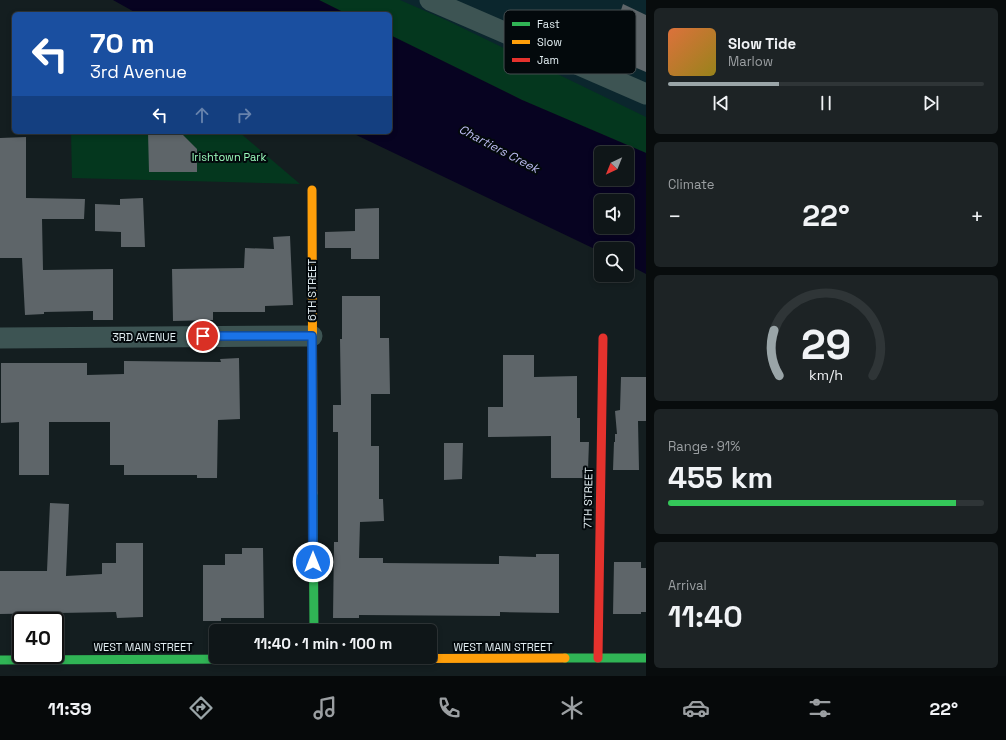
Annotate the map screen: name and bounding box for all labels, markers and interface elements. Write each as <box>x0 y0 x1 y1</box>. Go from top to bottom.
legend <box>504 10 636 74</box>
text: Fast <box>537 17 560 31</box>
text: 70 m <box>90 25 155 61</box>
icon: left <box>24 28 76 80</box>
text: Slow Tide <box>728 34 796 53</box>
text: Slow <box>537 35 562 49</box>
text: Jam <box>537 53 559 67</box>
text: Marlow <box>728 53 773 70</box>
text: 3rd Avenue <box>90 60 187 83</box>
icon: previous <box>710 92 732 114</box>
icon: pause <box>815 92 837 114</box>
icon: next <box>920 92 942 114</box>
icon: left <box>149 104 171 126</box>
icon: ahead <box>191 104 213 126</box>
icon: right <box>233 104 255 126</box>
water label: Chartiers Creek <box>456 121 543 178</box>
north arrow <box>594 146 634 186</box>
map controls <box>594 146 634 282</box>
park label: Irishtown Park <box>192 150 266 164</box>
text: Climate <box>668 176 714 193</box>
button: sound <box>594 194 634 234</box>
text: 22° <box>802 196 850 235</box>
text: − <box>668 202 682 230</box>
text: + <box>970 202 984 230</box>
button: search <box>594 242 634 282</box>
street label: 6TH STREET <box>305 259 319 321</box>
text: 29 <box>801 318 851 371</box>
pin <box>186 319 220 353</box>
icon: arrive <box>192 325 214 347</box>
street label: 3RD AVENUE <box>112 330 176 344</box>
text: km/h <box>809 366 843 384</box>
text: Range · 91% <box>668 438 740 455</box>
text: 455 km <box>668 458 773 497</box>
street label: 7TH STREET <box>580 467 596 529</box>
position arrow <box>292 541 334 583</box>
text: Arrival <box>668 577 707 594</box>
text: 11:40 <box>668 597 743 636</box>
speed limit sign: 40 <box>12 612 64 664</box>
text: 11:40 · 1 min · 100 m <box>254 634 392 653</box>
street label: WEST MAIN STREET <box>93 640 193 654</box>
street label: WEST MAIN STREET <box>453 640 553 654</box>
icon: directions <box>187 694 215 722</box>
icon: music <box>311 694 339 722</box>
icon: phone <box>435 694 463 722</box>
icon: climate <box>558 694 586 722</box>
icon: car <box>682 694 710 722</box>
icon: filters <box>806 694 834 722</box>
text: 11:39 <box>48 697 92 720</box>
text: 22° <box>930 697 958 720</box>

